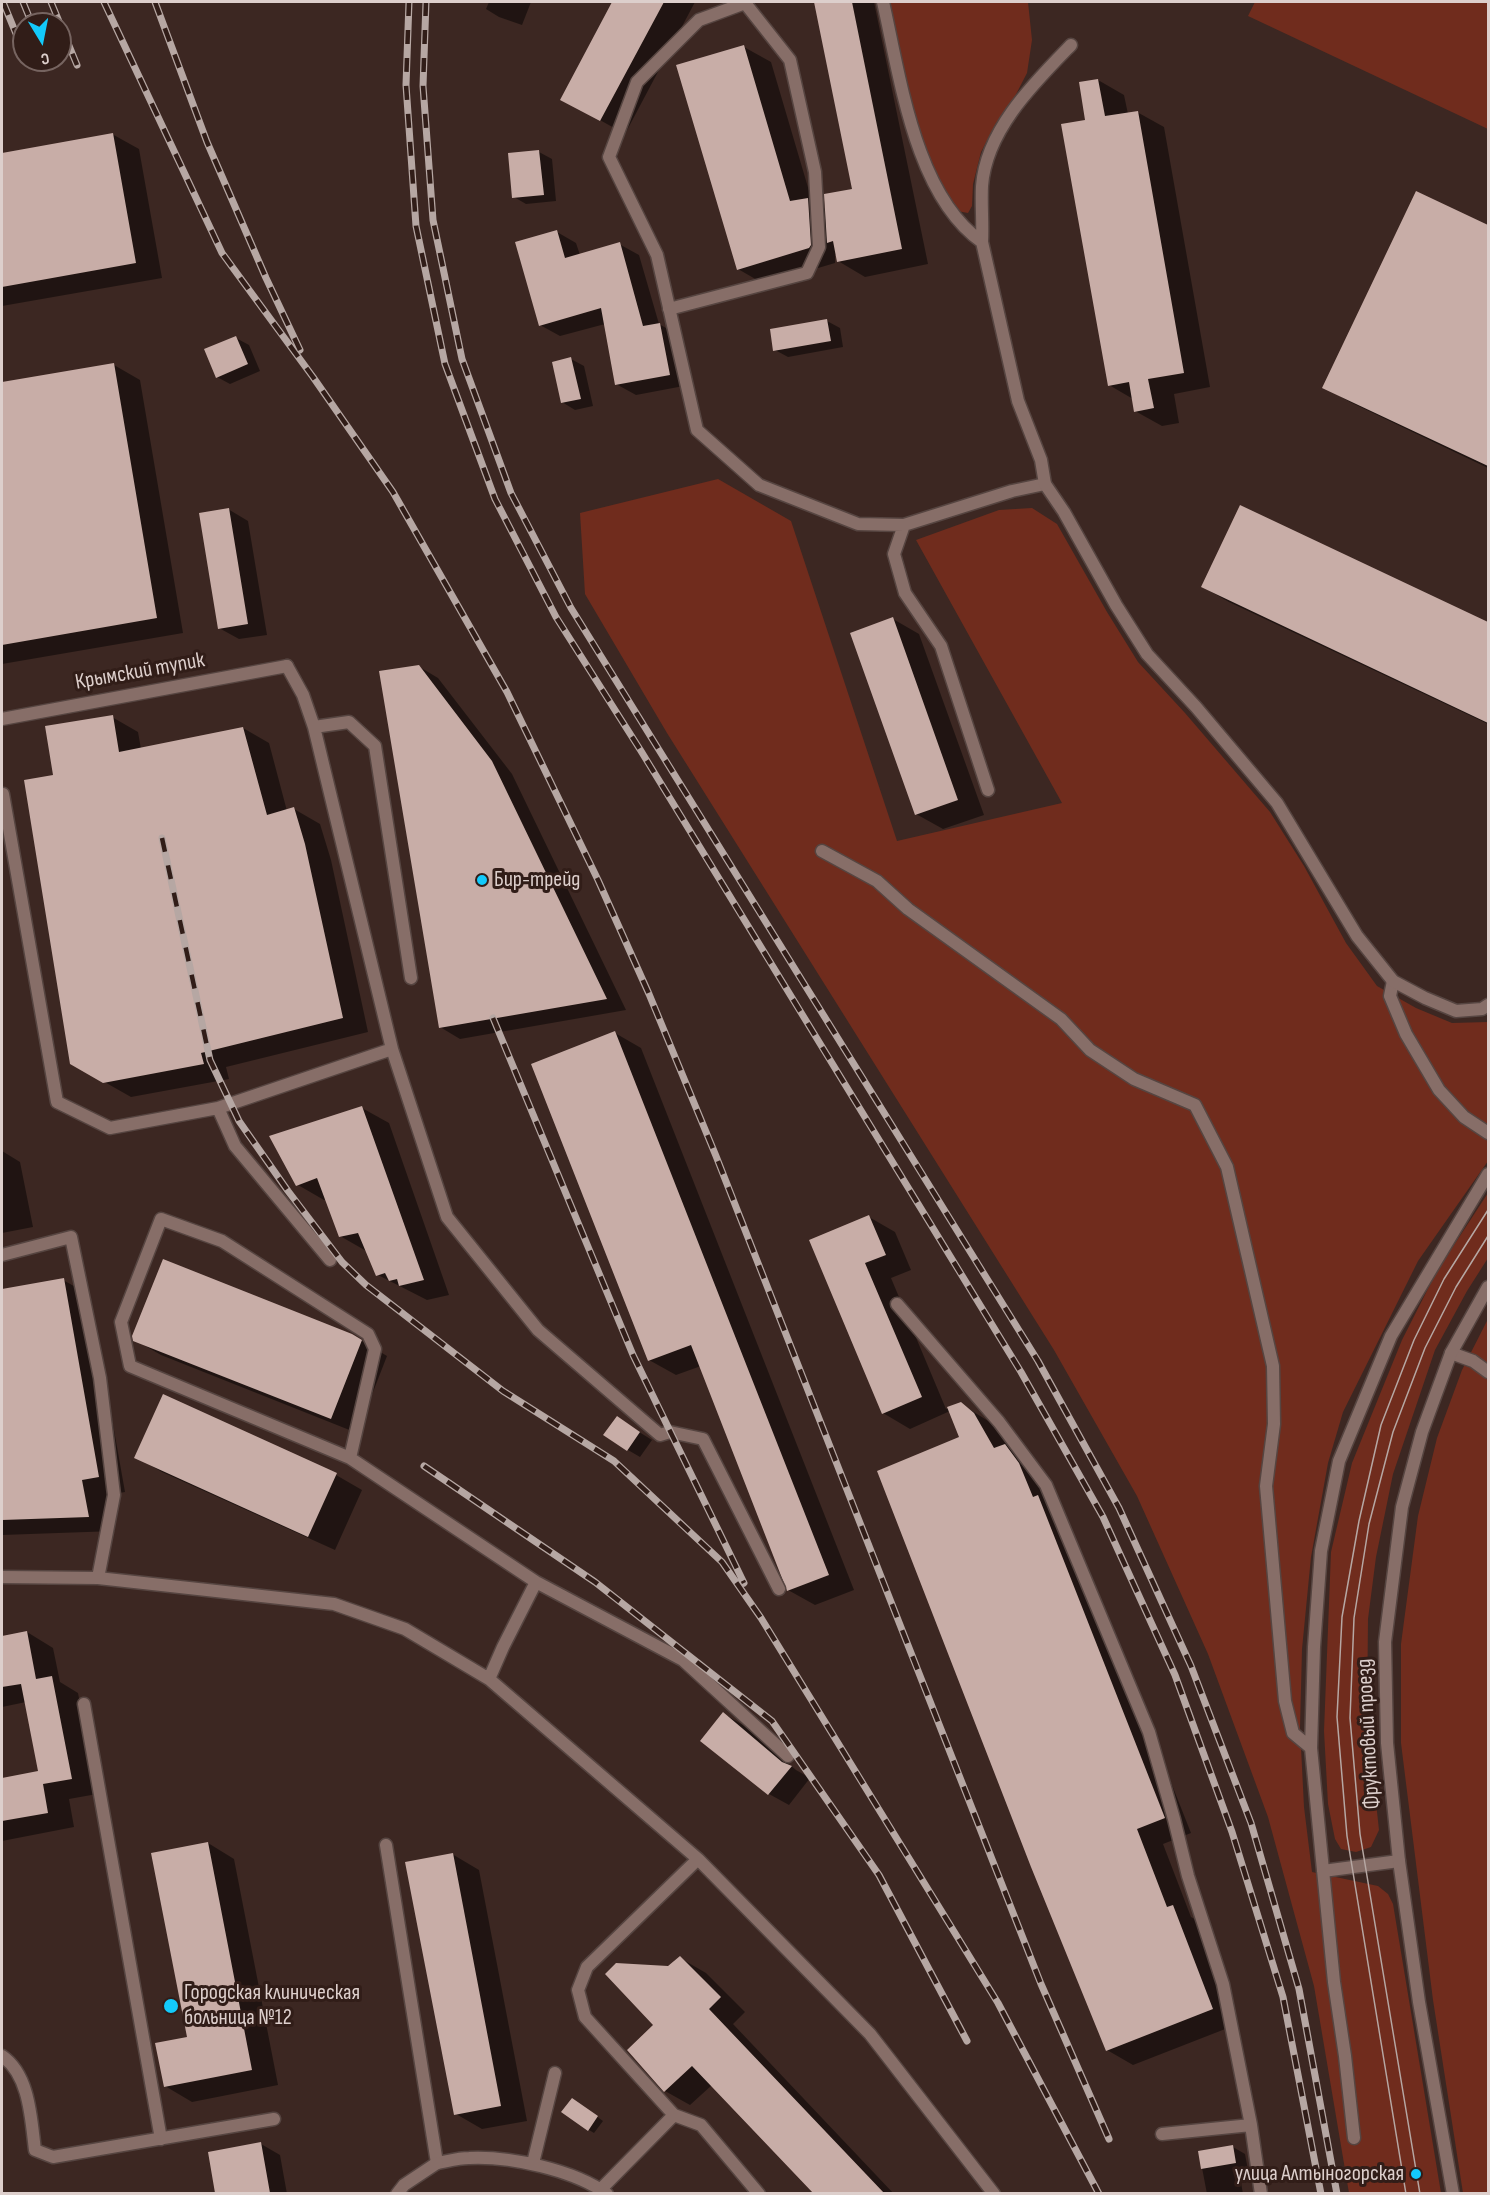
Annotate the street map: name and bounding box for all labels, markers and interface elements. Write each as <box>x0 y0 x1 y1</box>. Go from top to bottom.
north arrow <box>12 12 72 72</box>
text: С <box>39 48 51 68</box>
street label: Крымский тупик <box>73 648 207 696</box>
place label: Бир-трейд <box>494 867 580 893</box>
marker: Бир-трейд <box>475 873 489 887</box>
street label: Фруктовый проезд <box>1352 1658 1386 1810</box>
place label: Городская клиническая больница №12 <box>184 1980 360 2032</box>
marker: Городская клиническая больница №12 <box>162 1997 180 2015</box>
place label: улица Алтыногорская <box>1235 2161 1404 2187</box>
marker: улица Алтыногорская <box>1409 2167 1423 2181</box>

